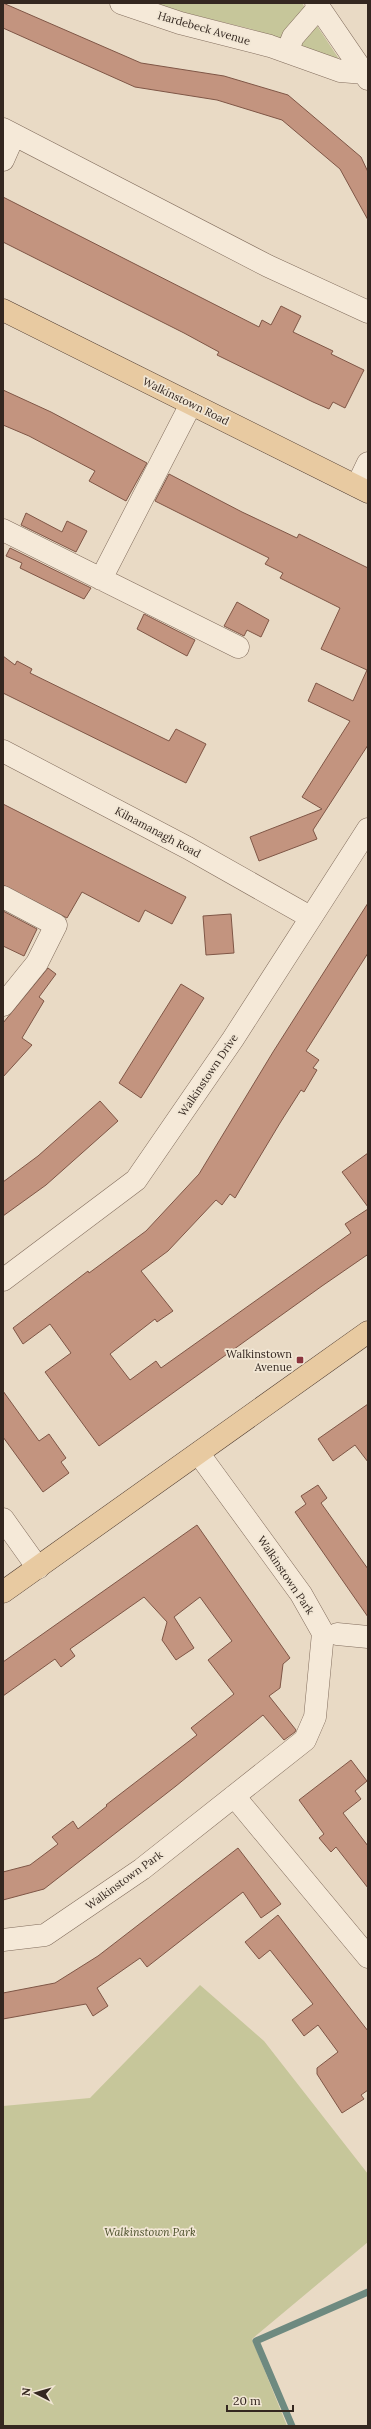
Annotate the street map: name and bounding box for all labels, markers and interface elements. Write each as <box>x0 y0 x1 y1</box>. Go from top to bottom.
street label: Hardebeck Avenue <box>156 8 252 48</box>
street label: Walkinstown Road <box>140 374 232 428</box>
street label: Kilnamanagh Road <box>113 803 204 861</box>
street label: Walkinstown Drive <box>175 1031 241 1119</box>
place label: Walkinstown Avenue <box>226 1347 292 1374</box>
marker: Walkinstown Avenue <box>295 1355 305 1365</box>
street label: Walkinstown Park <box>255 1533 318 1617</box>
street label: Walkinstown Park <box>83 1847 165 1913</box>
park label: Walkinstown Park <box>104 2225 196 2239</box>
north arrow <box>16 2373 56 2413</box>
text: N <box>19 2387 34 2397</box>
scale bar <box>227 2387 293 2413</box>
text: 20 m <box>233 2393 261 2408</box>

